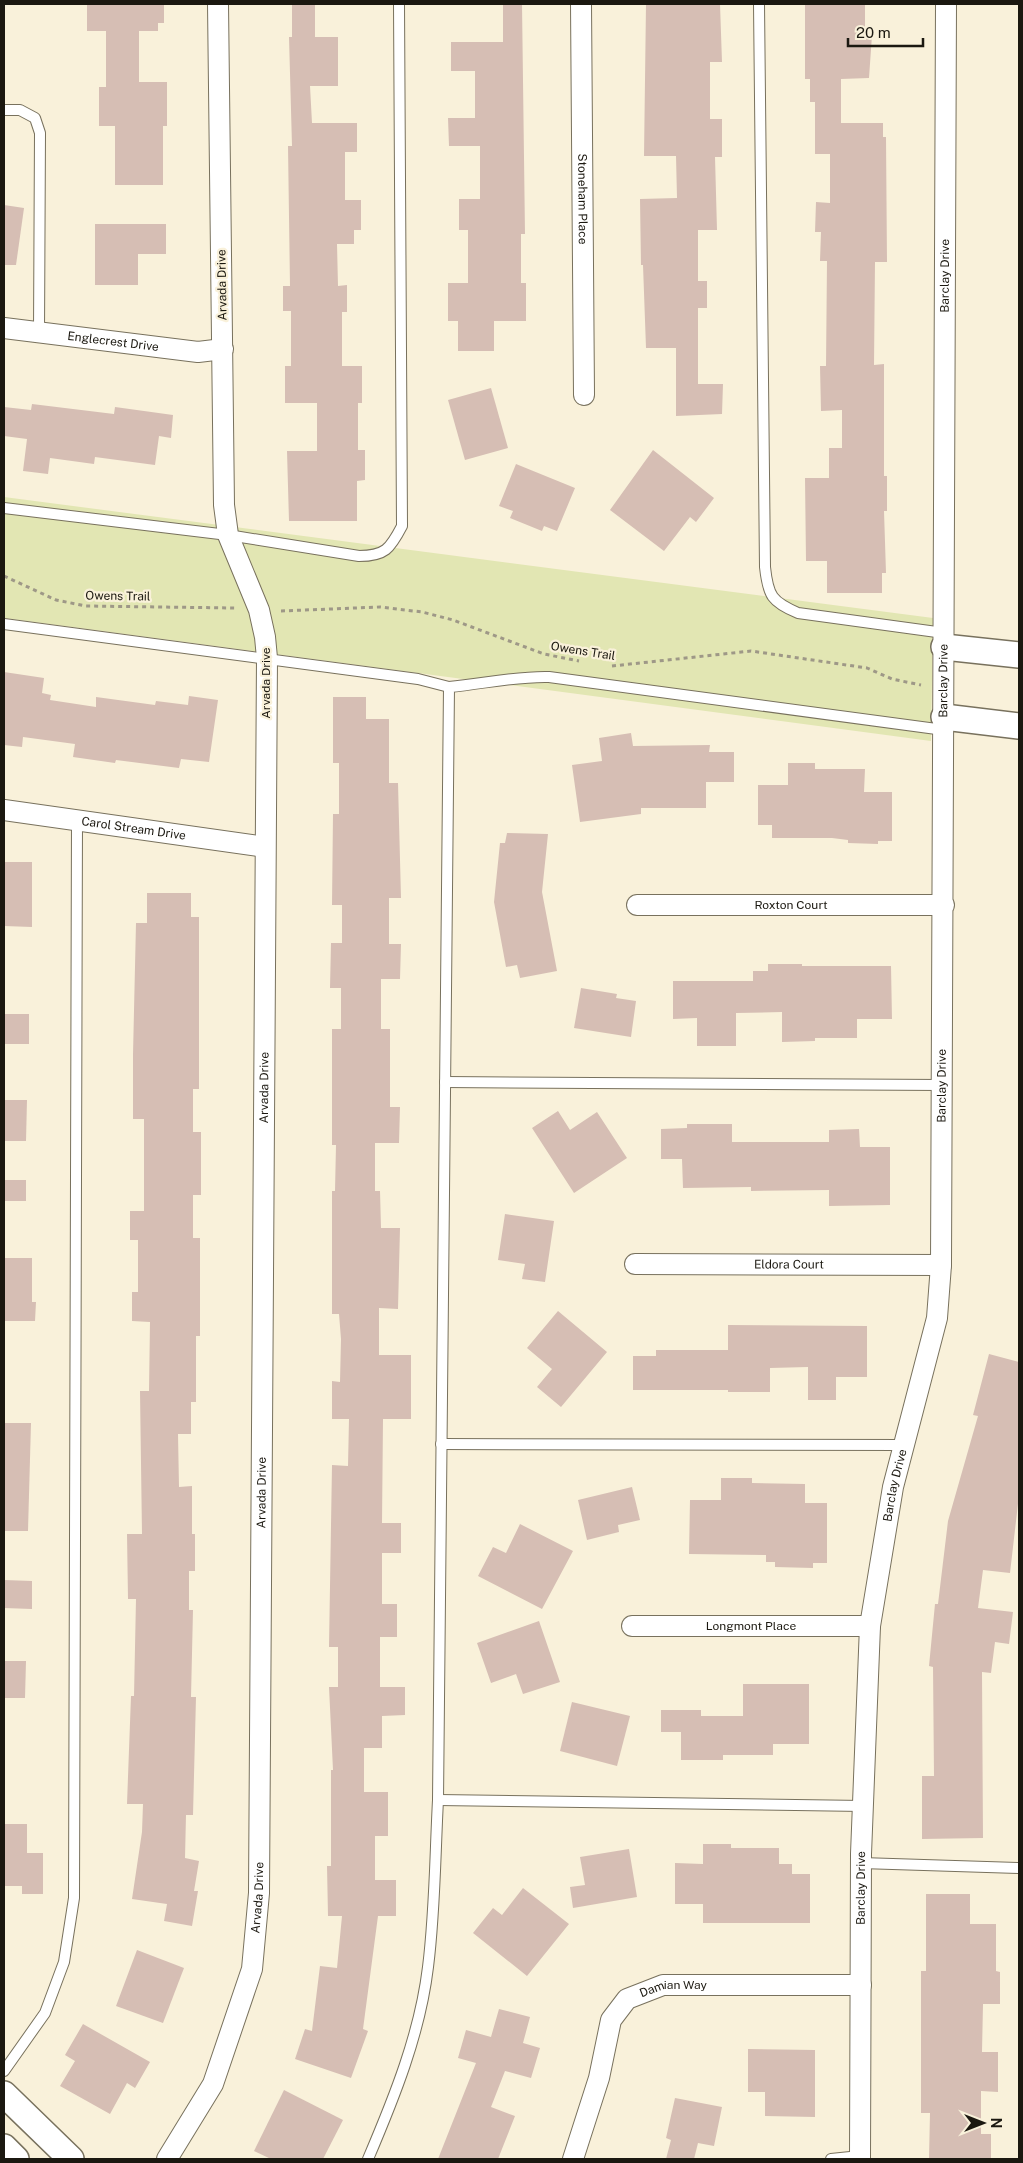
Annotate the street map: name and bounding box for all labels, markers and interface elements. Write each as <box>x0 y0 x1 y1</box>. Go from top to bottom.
scale bar <box>848 15 923 47</box>
text: 20 m <box>856 24 891 41</box>
street label: Stoneham Place <box>575 153 590 245</box>
street label: Barclay Drive <box>938 239 952 313</box>
street label: Arvada Drive <box>214 249 230 321</box>
street label: Englecrest Drive <box>67 329 160 354</box>
street label: Owens Trail <box>85 588 151 604</box>
street label: Owens Trail <box>550 639 617 663</box>
street label: Barclay Drive <box>936 644 950 718</box>
street label: Arvada Drive <box>259 647 273 719</box>
street label: Carol Stream Drive <box>81 814 187 843</box>
street label: Roxton Court <box>754 898 828 912</box>
street label: Barclay Drive <box>935 1049 949 1123</box>
street label: Arvada Drive <box>257 1052 271 1124</box>
street label: Eldora Court <box>754 1257 824 1272</box>
street label: Barclay Drive <box>880 1447 910 1523</box>
street label: Arvada Drive <box>254 1457 269 1529</box>
street label: Longmont Place <box>706 1619 796 1633</box>
street label: Barclay Drive <box>854 1851 868 1925</box>
street label: Arvada Drive <box>248 1862 266 1934</box>
street label: Damian Way <box>638 1978 707 2000</box>
north arrow <box>958 2098 1008 2148</box>
text: N <box>988 2118 1004 2128</box>

